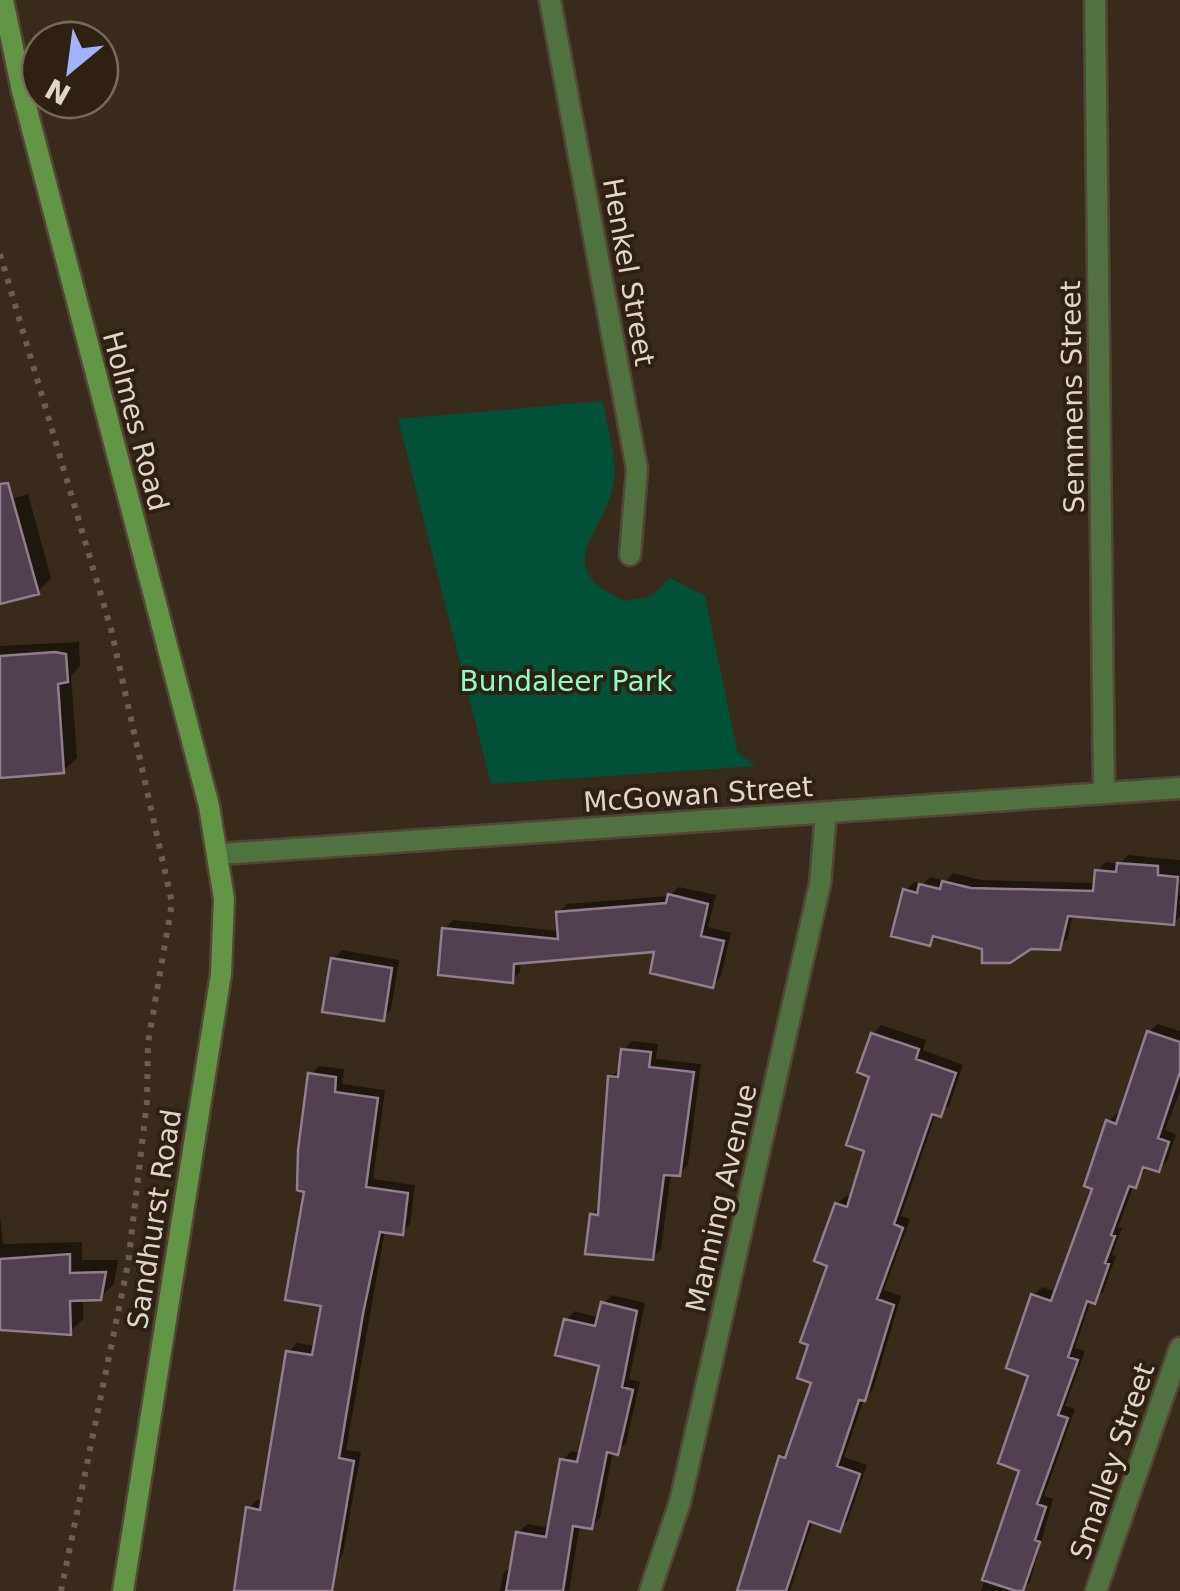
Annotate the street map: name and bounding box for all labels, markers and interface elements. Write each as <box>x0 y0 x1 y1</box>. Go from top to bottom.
north arrow <box>20 20 120 120</box>
text: N <box>40 71 76 112</box>
street label: Henkel Street <box>596 176 661 369</box>
street label: Semmens Street <box>1054 280 1091 514</box>
street label: Holmes Road <box>96 328 175 514</box>
park label: Bundaleer Park <box>460 665 673 698</box>
street label: McGowan Street <box>582 770 814 819</box>
street label: Manning Avenue <box>679 1081 764 1315</box>
street label: Sandhurst Road <box>121 1107 188 1331</box>
street label: Smalley Street <box>1063 1359 1162 1564</box>

